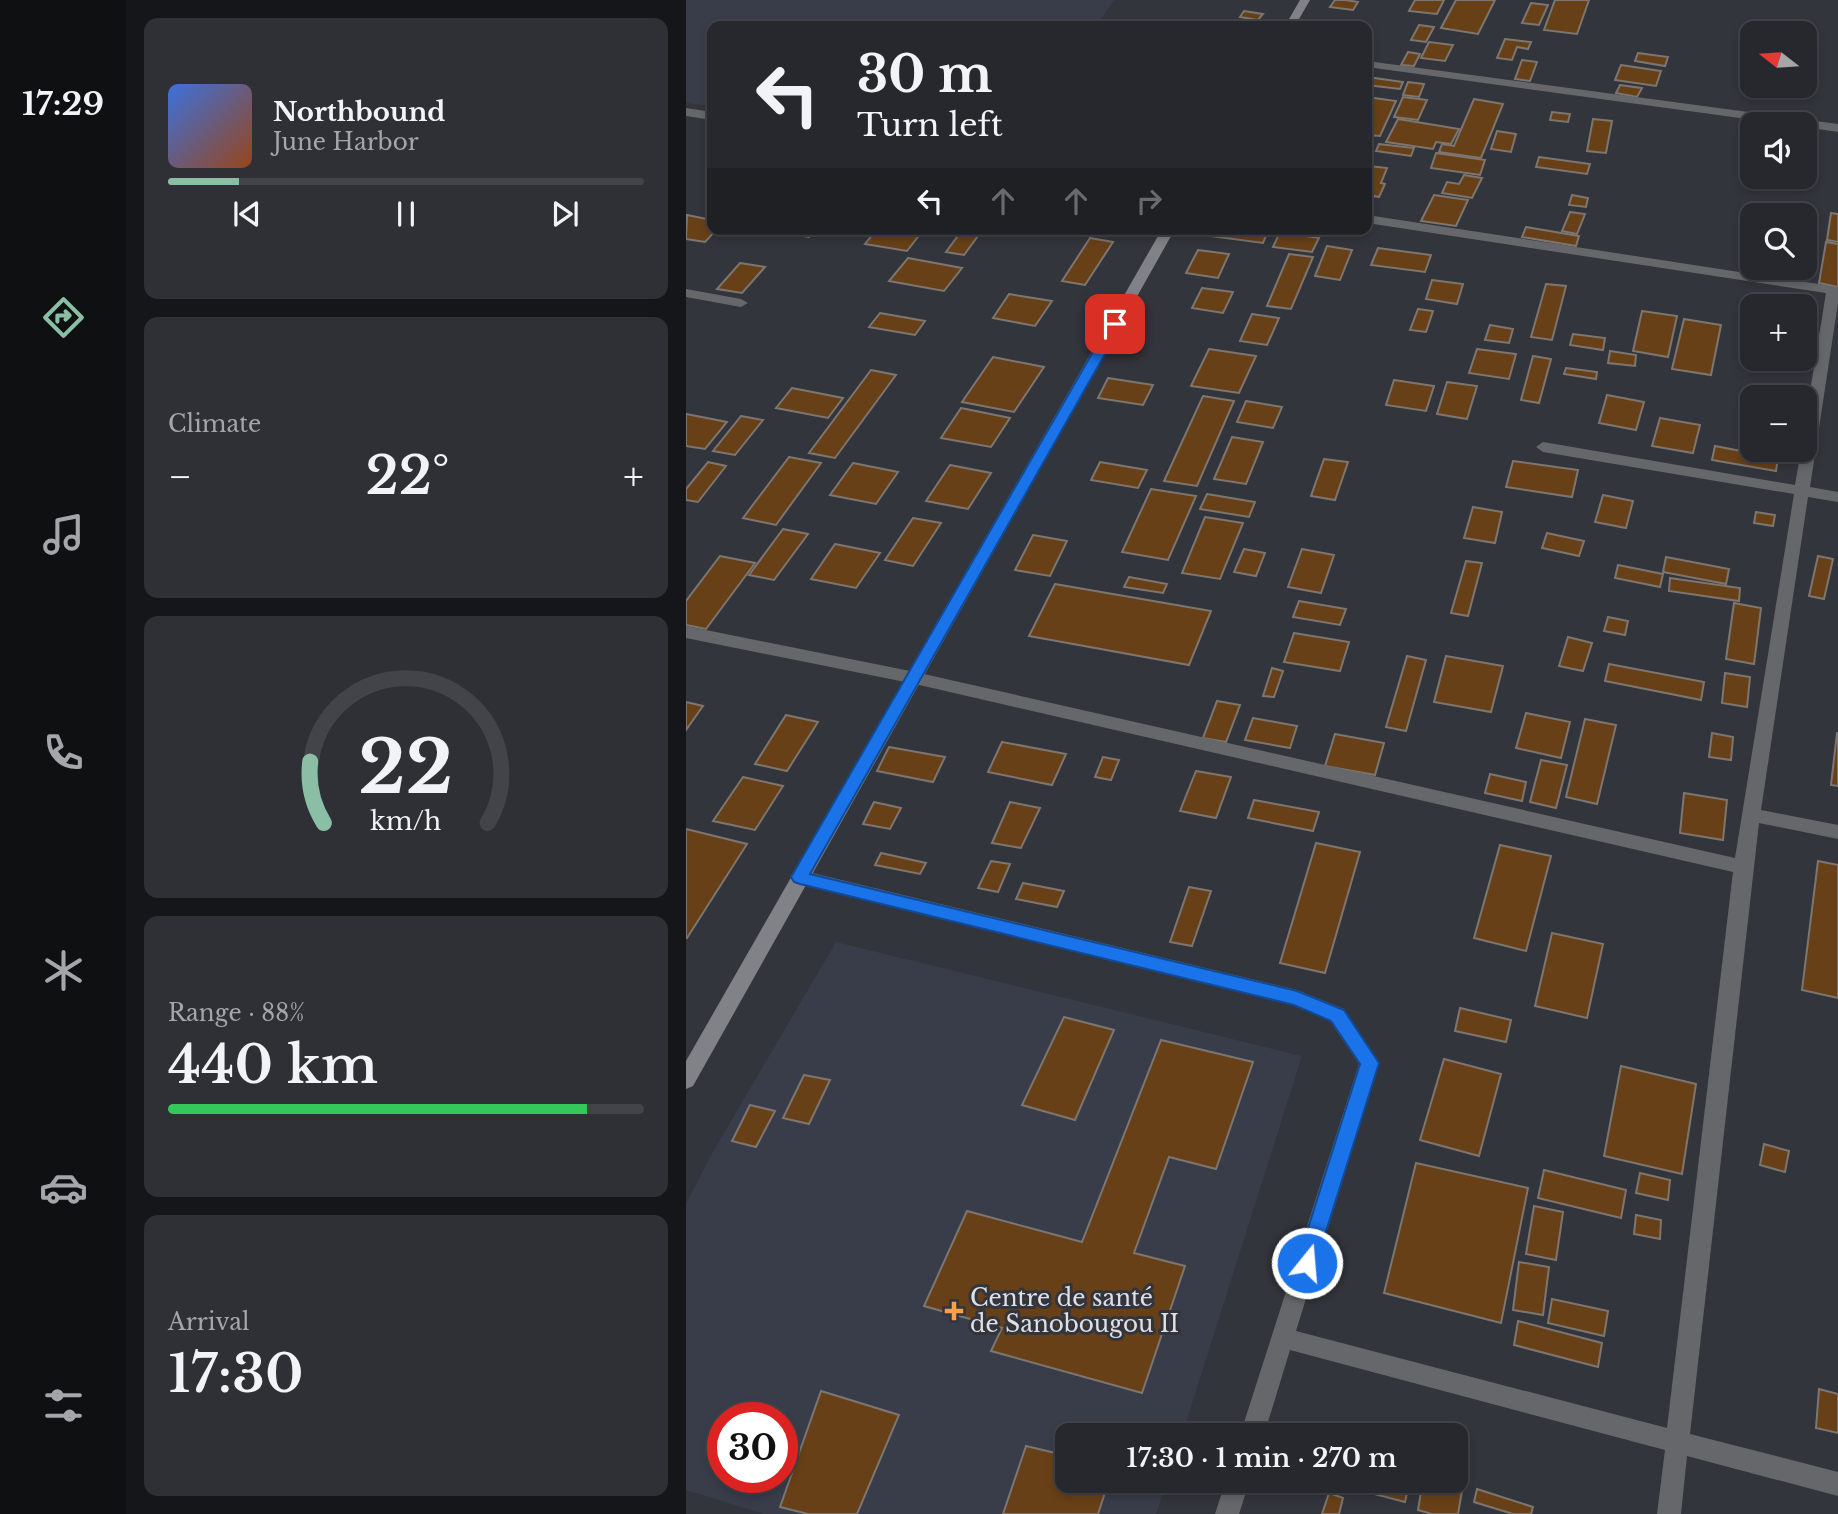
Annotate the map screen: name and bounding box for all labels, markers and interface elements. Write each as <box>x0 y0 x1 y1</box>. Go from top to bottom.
north arrow <box>1740 21 1816 98</box>
map controls <box>1740 21 1817 462</box>
text: 30 m <box>857 44 992 105</box>
icon: left <box>742 49 833 140</box>
text: 17:29 <box>22 84 104 124</box>
text: Northbound <box>273 96 445 128</box>
text: Turn left <box>857 105 1003 145</box>
button: sound <box>1740 112 1817 189</box>
text: June Harbor <box>273 128 419 156</box>
icon: left <box>911 182 949 220</box>
icon: ahead <box>984 182 1022 220</box>
icon: ahead <box>1057 182 1095 220</box>
icon: right <box>1130 182 1168 220</box>
icon: previous <box>228 195 266 233</box>
icon: pause <box>387 195 425 233</box>
icon: next <box>546 195 584 233</box>
button: search <box>1740 203 1817 280</box>
icon: directions <box>39 293 88 342</box>
pin <box>1085 294 1145 354</box>
button: + <box>1740 294 1817 371</box>
icon: arrive <box>1096 305 1134 343</box>
button: − <box>1740 385 1817 462</box>
text: Climate <box>168 410 261 438</box>
text: 22° <box>366 444 450 508</box>
text: − <box>168 453 192 500</box>
text: + <box>623 453 644 500</box>
icon: music <box>39 510 88 559</box>
text: 22 <box>359 722 453 813</box>
icon: phone <box>39 728 88 777</box>
text: km/h <box>371 806 441 837</box>
icon: climate <box>39 946 88 995</box>
text: Range · 88% <box>168 999 305 1027</box>
text: 440 km <box>168 1033 378 1097</box>
icon: car <box>39 1163 88 1212</box>
position arrow <box>1270 1226 1344 1300</box>
place label: Centre de santé de Sanobougou II <box>970 1284 1179 1338</box>
marker: Centre de santé de Sanobougou II <box>944 1301 964 1321</box>
text: Arrival <box>168 1308 249 1336</box>
text: 17:30 <box>168 1342 304 1406</box>
icon: filters <box>39 1381 88 1430</box>
speed limit sign: 30 <box>707 1402 798 1493</box>
text: 17:30 · 1 min · 270 m <box>1126 1442 1397 1474</box>

